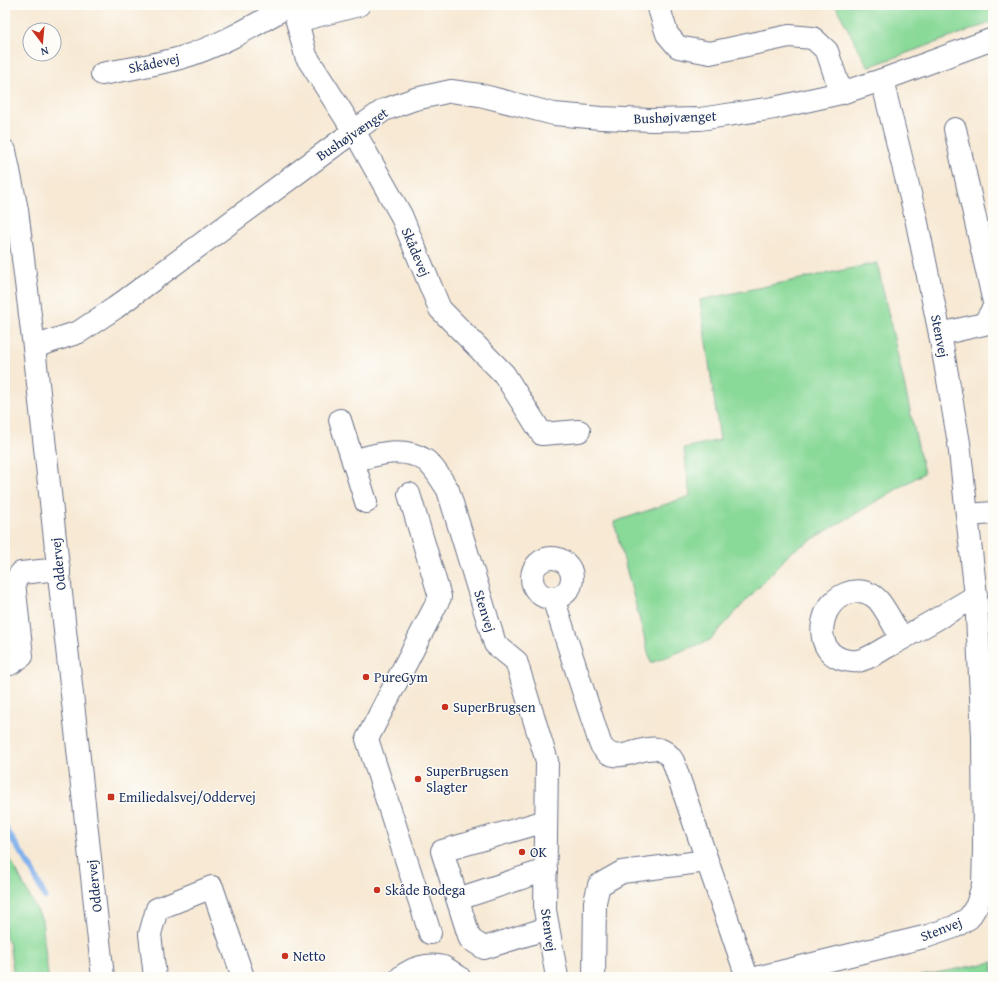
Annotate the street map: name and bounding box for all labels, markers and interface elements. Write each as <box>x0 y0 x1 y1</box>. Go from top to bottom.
north arrow <box>22 22 62 62</box>
text: N <box>38 43 50 60</box>
street label: Skådevej <box>127 48 181 78</box>
street label: Bushøjvænget <box>312 102 392 166</box>
street label: Bushøjvænget <box>633 106 717 128</box>
street label: Skådevej <box>397 224 435 280</box>
street label: Stenvej <box>926 313 954 359</box>
street label: Oddervej <box>45 537 71 591</box>
street label: Stenvej <box>469 587 501 635</box>
place label: PureGym <box>374 667 428 687</box>
marker: PureGym <box>361 672 371 682</box>
place label: SuperBrugsen <box>453 697 536 717</box>
marker: SuperBrugsen <box>440 702 450 712</box>
place label: SuperBrugsen Slagter <box>426 761 509 797</box>
marker: SuperBrugsen Slagter <box>413 774 423 784</box>
place label: Emiliedalsvej/Oddervej <box>119 787 256 807</box>
marker: Emiliedalsvej/Oddervej <box>106 792 116 802</box>
place label: OK <box>530 842 548 862</box>
marker: OK <box>517 847 527 857</box>
street label: Oddervej <box>81 859 107 913</box>
place label: Skåde Bodega <box>385 880 466 900</box>
marker: Skåde Bodega <box>372 885 382 895</box>
street label: Stenvej <box>536 907 562 953</box>
street label: Stenvej <box>917 912 965 946</box>
place label: Netto <box>293 946 326 966</box>
marker: Netto <box>280 951 290 961</box>

